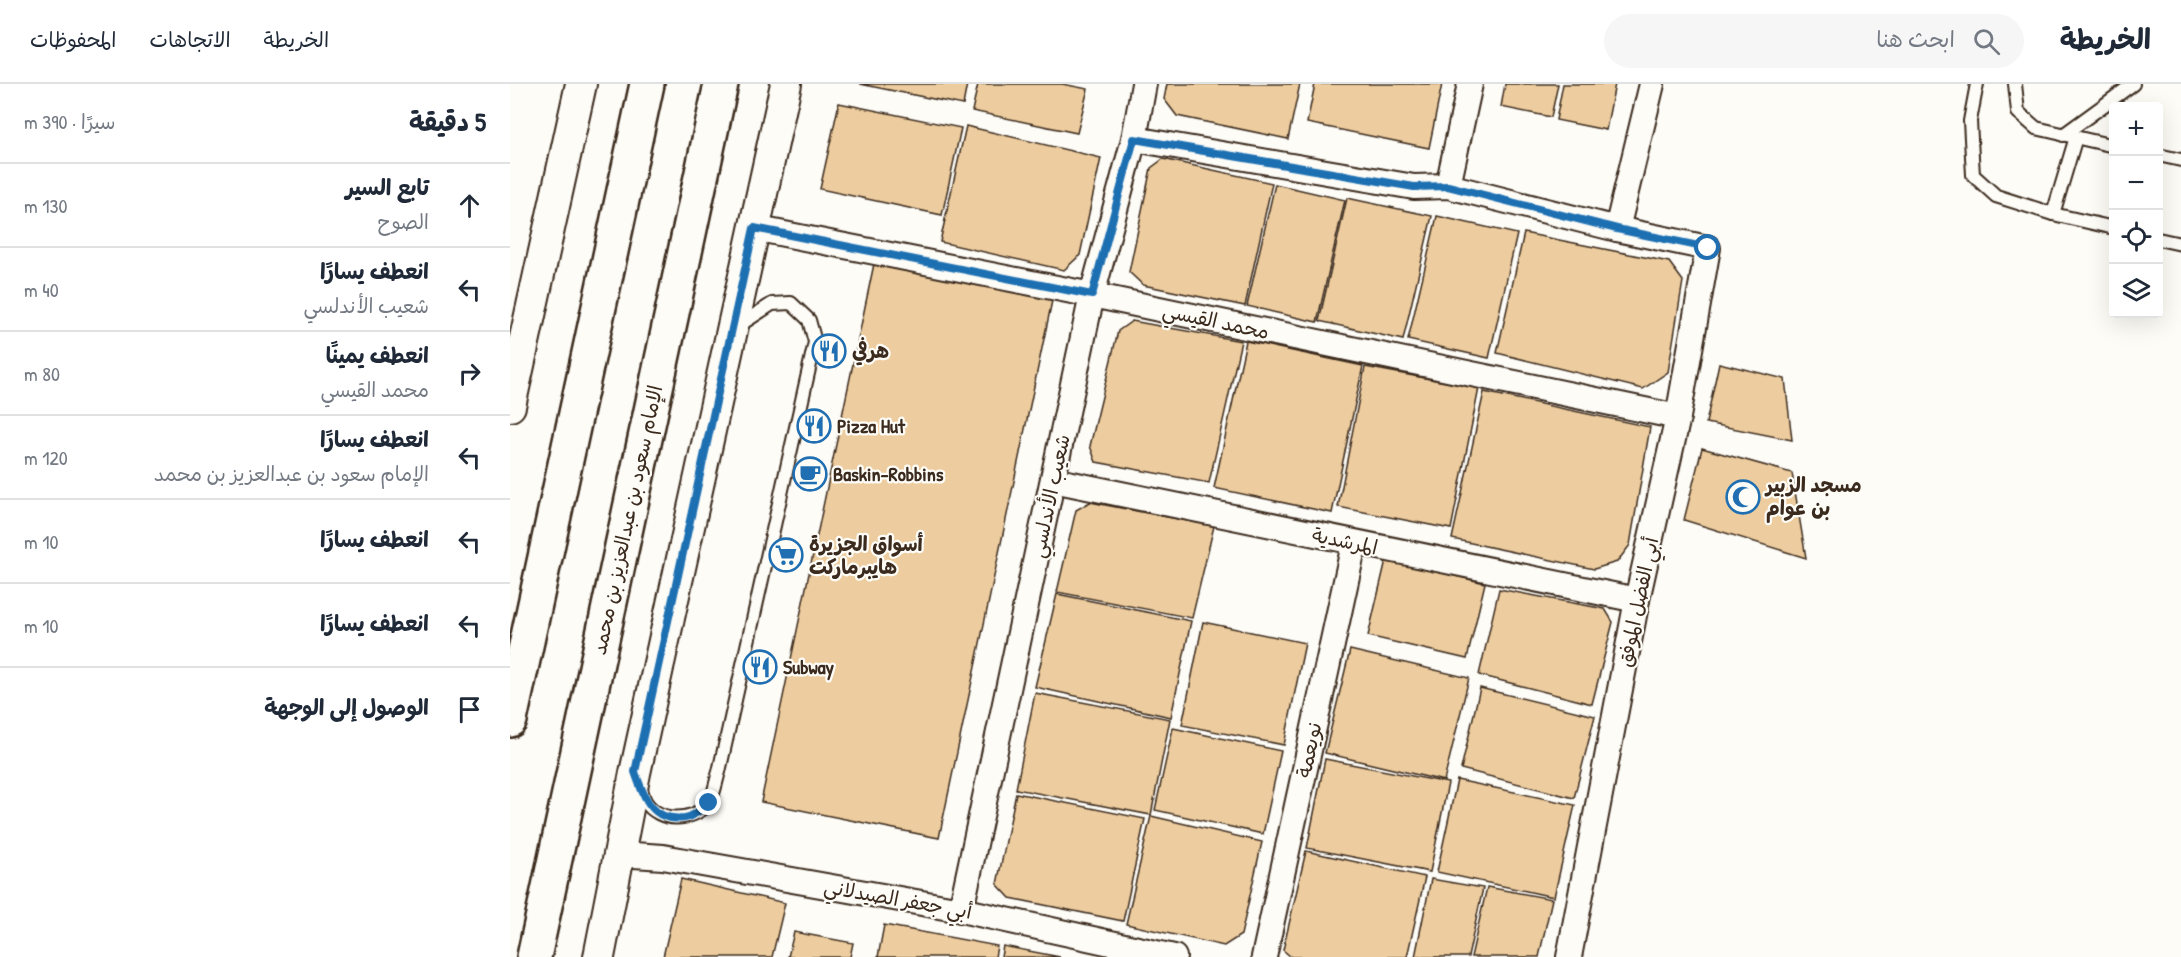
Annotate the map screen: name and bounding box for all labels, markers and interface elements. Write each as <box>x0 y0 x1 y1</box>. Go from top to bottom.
search box <box>1604 14 2024 68</box>
text: الخريطة <box>2060 20 2151 58</box>
text: ابحث هنا <box>1876 24 1955 54</box>
text: المحفوظات <box>30 25 116 54</box>
text: الاتجاهات <box>149 25 231 54</box>
text: الخريطة <box>264 25 329 54</box>
icon: search <box>1970 25 2003 58</box>
map controls <box>2109 102 2163 318</box>
button: + <box>2109 102 2163 156</box>
text: 5 دقيقة <box>409 104 486 139</box>
text: سيرًا · 390 m <box>24 108 115 135</box>
button: − <box>2109 156 2163 210</box>
text: تابع السير <box>346 172 429 202</box>
icon: ahead <box>453 189 486 222</box>
text: 130 m <box>24 192 67 219</box>
text: الصوح <box>378 208 429 235</box>
button: locate <box>2109 210 2163 264</box>
route start <box>1694 234 1720 260</box>
text: انعطف يسارًا <box>320 256 429 286</box>
button: layers <box>2109 264 2163 318</box>
icon: left <box>453 273 486 306</box>
text: 40 m <box>24 276 59 303</box>
text: شعيب الأندلسي <box>303 292 429 319</box>
street label: محمد القيسي <box>1159 296 1272 350</box>
restaurant icon: هرفي <box>811 333 847 369</box>
place label: هرفي <box>852 337 889 366</box>
text: انعطف يمينًا <box>326 340 429 370</box>
icon: right <box>453 357 486 390</box>
text: 80 m <box>24 360 60 387</box>
text: محمد القيسي <box>321 376 429 403</box>
street label: الإمام سعود بن عبدالعزيز بن محمد <box>585 382 670 658</box>
restaurant icon: Pizza Hut <box>796 408 832 444</box>
place label: Pizza Hut <box>837 412 906 439</box>
text: انعطف يسارًا <box>320 424 429 454</box>
street label: شعيب الأندلسي <box>1023 432 1081 561</box>
icon: left <box>453 441 486 474</box>
text: 120 m <box>24 444 68 471</box>
cafe icon: Baskin-Robbins <box>792 456 828 492</box>
text: الإمام سعود بن عبدالعزيز بن محمد <box>154 460 429 487</box>
place label: Baskin-Robbins <box>833 460 944 487</box>
place label: مسجد الزبير بن عوام <box>1764 471 1862 523</box>
mosque icon: مسجد الزبير بن عوام <box>1725 479 1761 515</box>
street label: المرشدية <box>1310 520 1380 561</box>
text: انعطف يسارًا <box>320 524 429 554</box>
icon: left <box>453 525 486 558</box>
text: 10 m <box>24 528 58 555</box>
place label: أسواق الجزيرة هايبرماركت <box>809 530 924 580</box>
street label: أبي الفضل الموفق <box>1611 535 1669 670</box>
supermarket icon: أسواق الجزيرة هايبرماركت <box>768 537 804 573</box>
text: انعطف يسارًا <box>320 608 429 638</box>
icon: left <box>453 609 486 642</box>
text: 10 m <box>24 612 58 639</box>
restaurant icon: Subway <box>742 649 778 685</box>
place label: Subway <box>783 653 835 681</box>
text: الوصول إلى الوجهة <box>264 692 429 722</box>
icon: arrive <box>453 693 486 726</box>
street label: نويعمة <box>1289 720 1328 780</box>
route end <box>695 789 721 815</box>
street label: أبي جعفر الصيدلاني <box>821 872 974 930</box>

